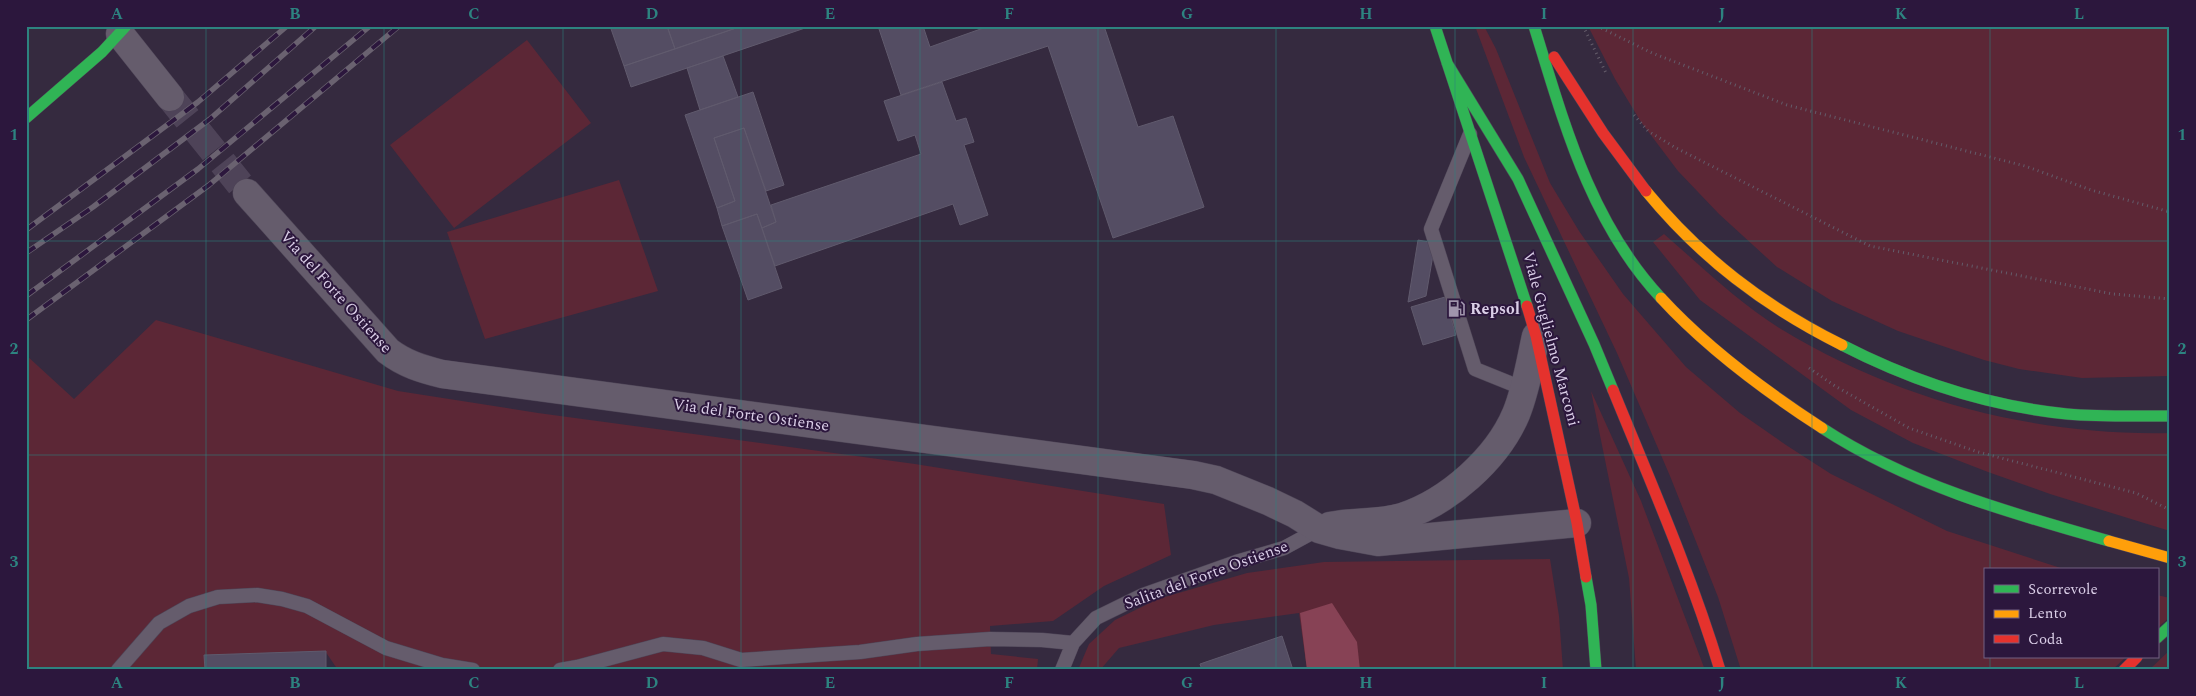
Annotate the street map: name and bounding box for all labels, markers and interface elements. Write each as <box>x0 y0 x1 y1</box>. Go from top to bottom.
text: A <box>111 2 124 26</box>
text: B <box>289 2 301 26</box>
text: C <box>468 2 480 26</box>
text: D <box>646 2 659 26</box>
text: E <box>825 2 835 26</box>
text: F <box>1004 2 1014 26</box>
text: G <box>1181 2 1193 26</box>
text: H <box>1359 2 1373 26</box>
text: I <box>1541 2 1547 26</box>
text: J <box>1719 2 1726 26</box>
text: K <box>1895 2 1908 26</box>
text: L <box>2074 2 2084 26</box>
text: 1 <box>10 123 18 147</box>
text: 1 <box>2178 123 2186 147</box>
street label: Via del Forte Ostiense <box>274 225 398 359</box>
street label: Viale Guglielmo Marconi <box>1516 249 1586 429</box>
place label: Repsol <box>1470 297 1520 321</box>
fuel station icon: Repsol <box>1446 299 1466 319</box>
text: 2 <box>10 337 19 361</box>
text: 2 <box>2178 337 2187 361</box>
street label: Via del Forte Ostiense <box>671 392 831 438</box>
street label: Salita del Forte Ostiense <box>1121 534 1291 616</box>
text: 3 <box>10 550 19 574</box>
text: 3 <box>2178 550 2187 574</box>
legend <box>1984 568 2158 658</box>
text: Scorrevole <box>2028 578 2098 601</box>
text: Lento <box>2028 602 2067 625</box>
text: Coda <box>2028 628 2063 651</box>
text: A <box>111 671 124 695</box>
text: B <box>289 671 301 695</box>
text: C <box>468 671 480 695</box>
text: D <box>646 671 659 695</box>
text: E <box>825 671 835 695</box>
text: F <box>1004 671 1014 695</box>
text: G <box>1181 671 1193 695</box>
text: H <box>1359 671 1373 695</box>
text: I <box>1541 671 1547 695</box>
text: J <box>1719 671 1726 695</box>
text: K <box>1895 671 1908 695</box>
text: L <box>2074 671 2084 695</box>

